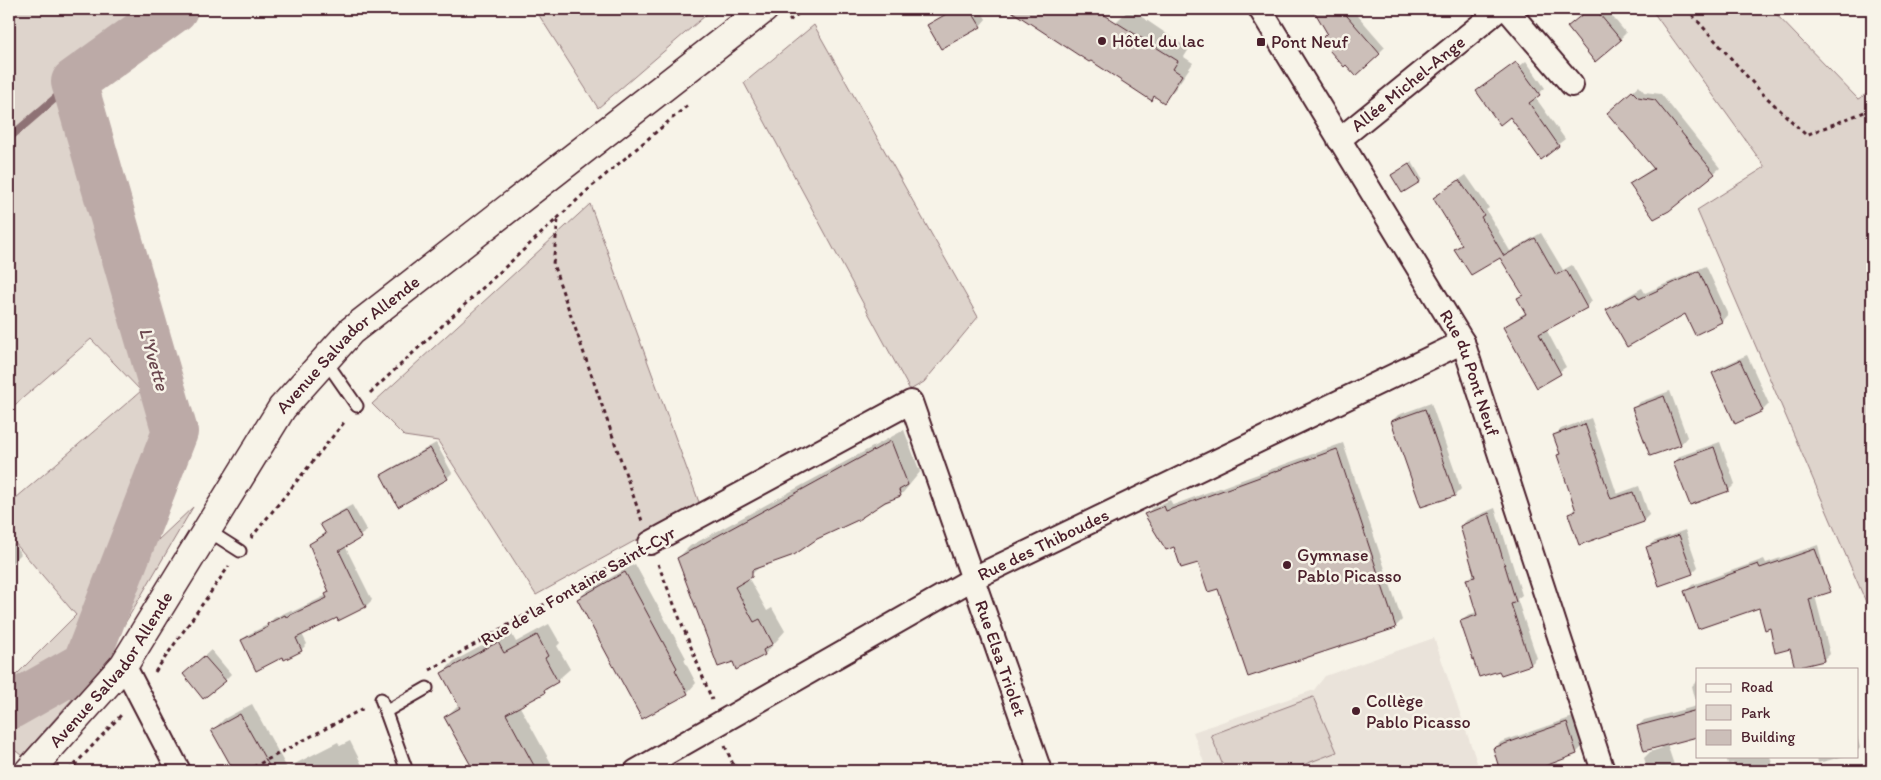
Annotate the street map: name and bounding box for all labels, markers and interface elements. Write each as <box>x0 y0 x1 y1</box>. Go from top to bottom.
place label: Hôtel du lac <box>1112 30 1204 52</box>
place label: Pont Neuf <box>1271 31 1349 53</box>
street label: Allée Michel-Ange <box>1347 31 1469 137</box>
marker: Hôtel du lac <box>1096 35 1108 47</box>
marker: Pont Neuf <box>1255 36 1267 48</box>
street label: Avenue Salvador Allende <box>271 271 424 418</box>
street label: Rue du Pont Neuf <box>1435 305 1504 439</box>
water label: L'Yvette <box>134 325 174 394</box>
street label: Rue des Thiboudes <box>974 504 1112 586</box>
street label: Rue de la Fontaine Saint-Cyr <box>477 521 680 651</box>
place label: Gymnase Pablo Picasso <box>1297 544 1402 587</box>
marker: Gymnase Pablo Picasso <box>1281 559 1293 571</box>
street label: Avenue Salvador Allende <box>44 587 178 752</box>
street label: Rue Elsa Triolet <box>970 597 1031 719</box>
legend <box>1696 668 1858 758</box>
text: Road <box>1741 678 1774 696</box>
place label: Collège Pablo Picasso <box>1366 690 1471 733</box>
text: Park <box>1741 704 1771 722</box>
marker: Collège Pablo Picasso <box>1350 705 1362 717</box>
text: Building <box>1741 728 1795 746</box>

